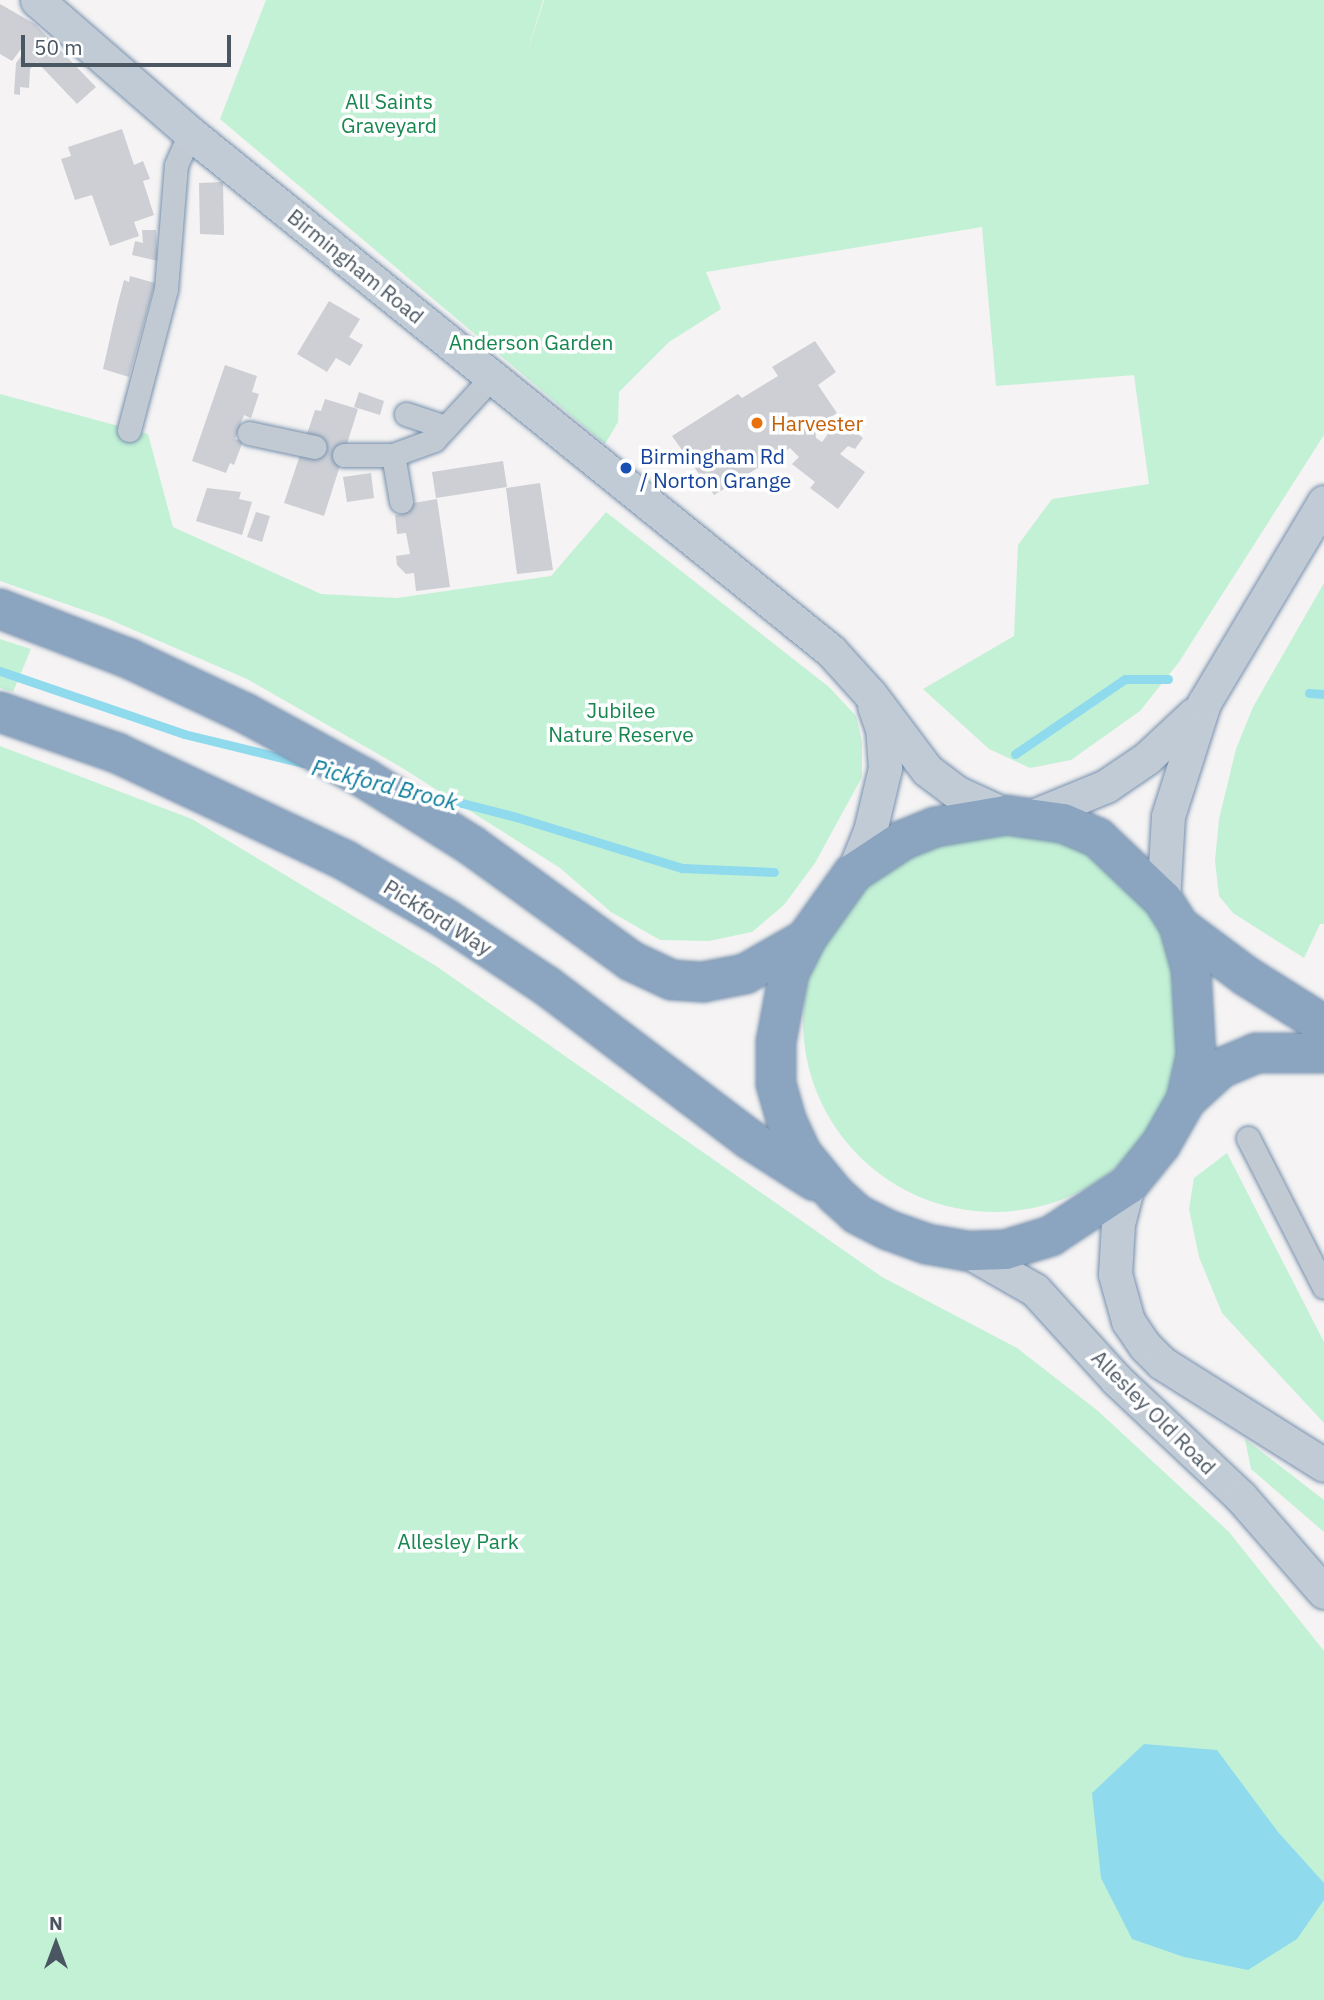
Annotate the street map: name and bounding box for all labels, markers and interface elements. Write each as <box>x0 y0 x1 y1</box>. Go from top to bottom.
scale bar <box>24 21 234 65</box>
text: 50 m <box>34 33 83 61</box>
park label: All Saints Graveyard <box>341 88 437 138</box>
street label: Birmingham Road <box>283 203 429 329</box>
park label: Anderson Garden <box>449 329 613 355</box>
place label: Harvester <box>771 410 863 436</box>
marker: Harvester <box>749 415 765 431</box>
place label: Birmingham Rd / Norton Grange <box>640 443 791 493</box>
marker: Birmingham Rd / Norton Grange <box>618 460 634 476</box>
park label: Jubilee Nature Reserve <box>548 697 694 747</box>
water label: Pickford Brook <box>309 753 461 815</box>
street label: Pickford Way <box>379 874 497 960</box>
street label: Allesley Old Road <box>1087 1345 1221 1479</box>
park label: Allesley Park <box>397 1528 519 1554</box>
north arrow <box>21 1909 91 1979</box>
text: N <box>49 1911 63 1935</box>

